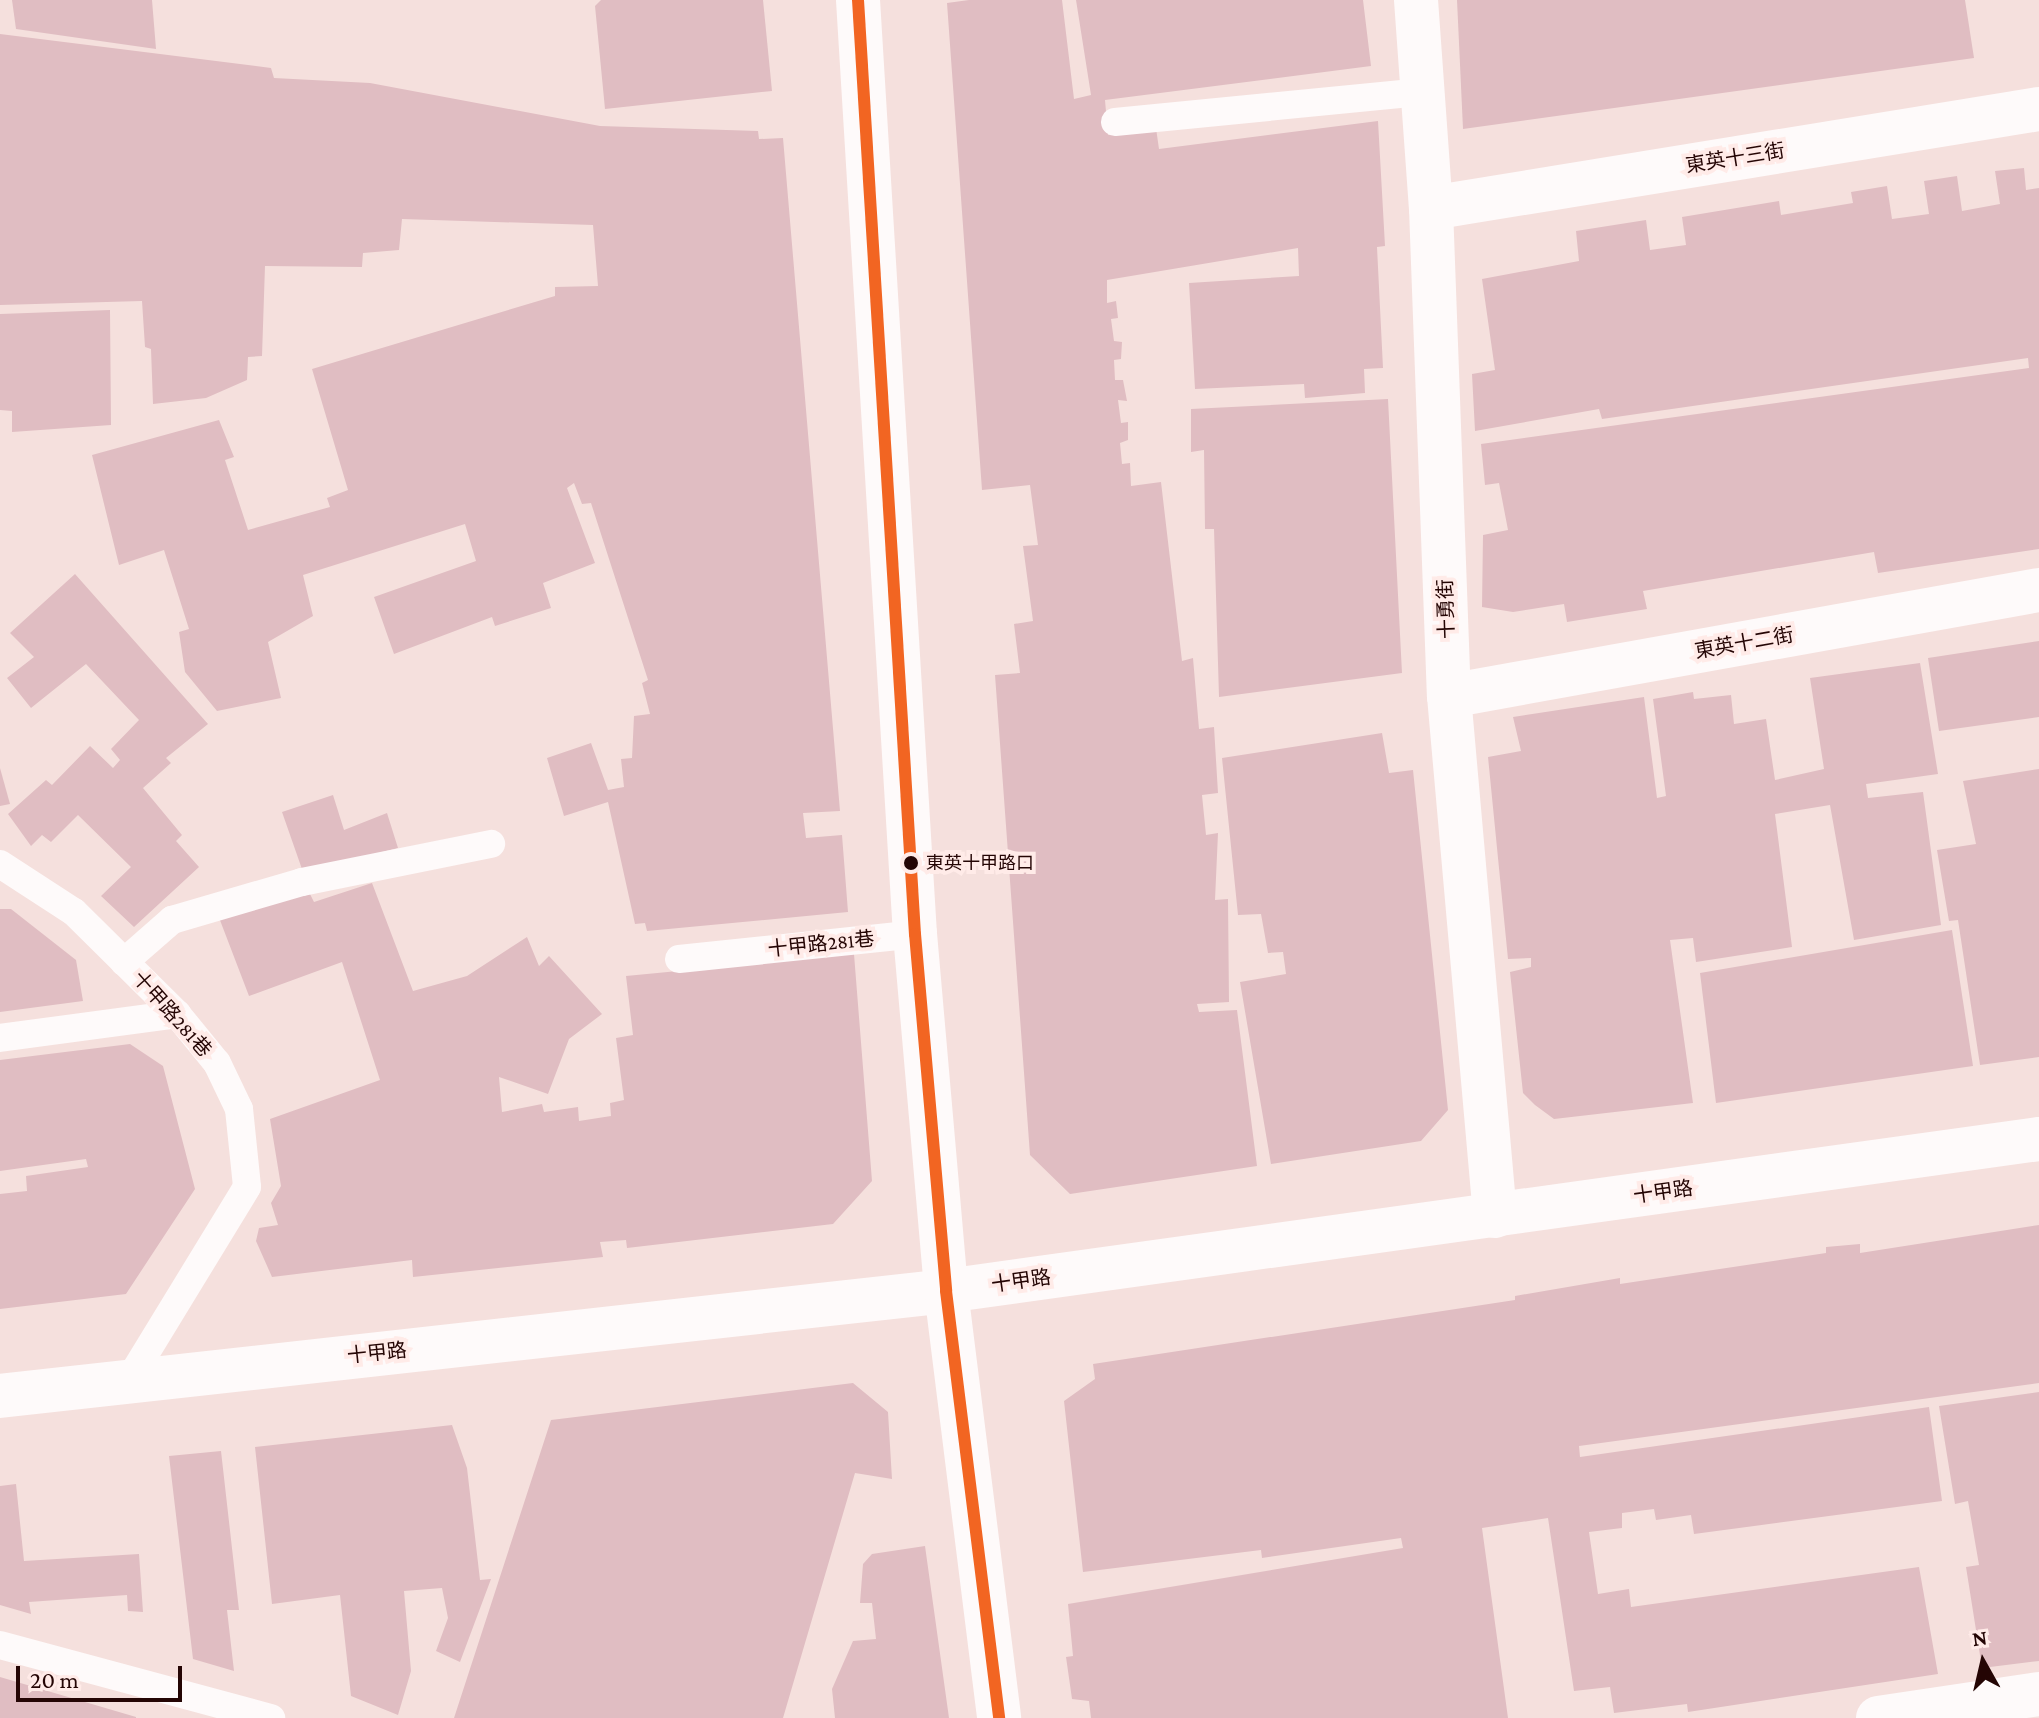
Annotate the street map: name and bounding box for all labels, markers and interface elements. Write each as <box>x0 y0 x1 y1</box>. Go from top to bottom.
street label: 東英十三街 <box>1684 138 1786 178</box>
street label: 十勇街 <box>1433 579 1459 639</box>
street label: 東英十二街 <box>1693 622 1795 664</box>
place label: 東英十甲路口 <box>926 852 1034 874</box>
marker: 東英十甲路口 <box>903 855 919 871</box>
street label: 十甲路281巷 <box>767 926 875 962</box>
street label: 十甲路281巷 <box>127 966 217 1062</box>
street label: 十甲路 <box>1632 1176 1694 1208</box>
street label: 十甲路 <box>990 1265 1052 1297</box>
street label: 十甲路 <box>346 1338 408 1368</box>
north arrow <box>1943 1622 2023 1702</box>
text: N <box>1970 1624 1989 1651</box>
scale bar <box>20 1650 186 1700</box>
text: 20 m <box>30 1666 79 1693</box>

